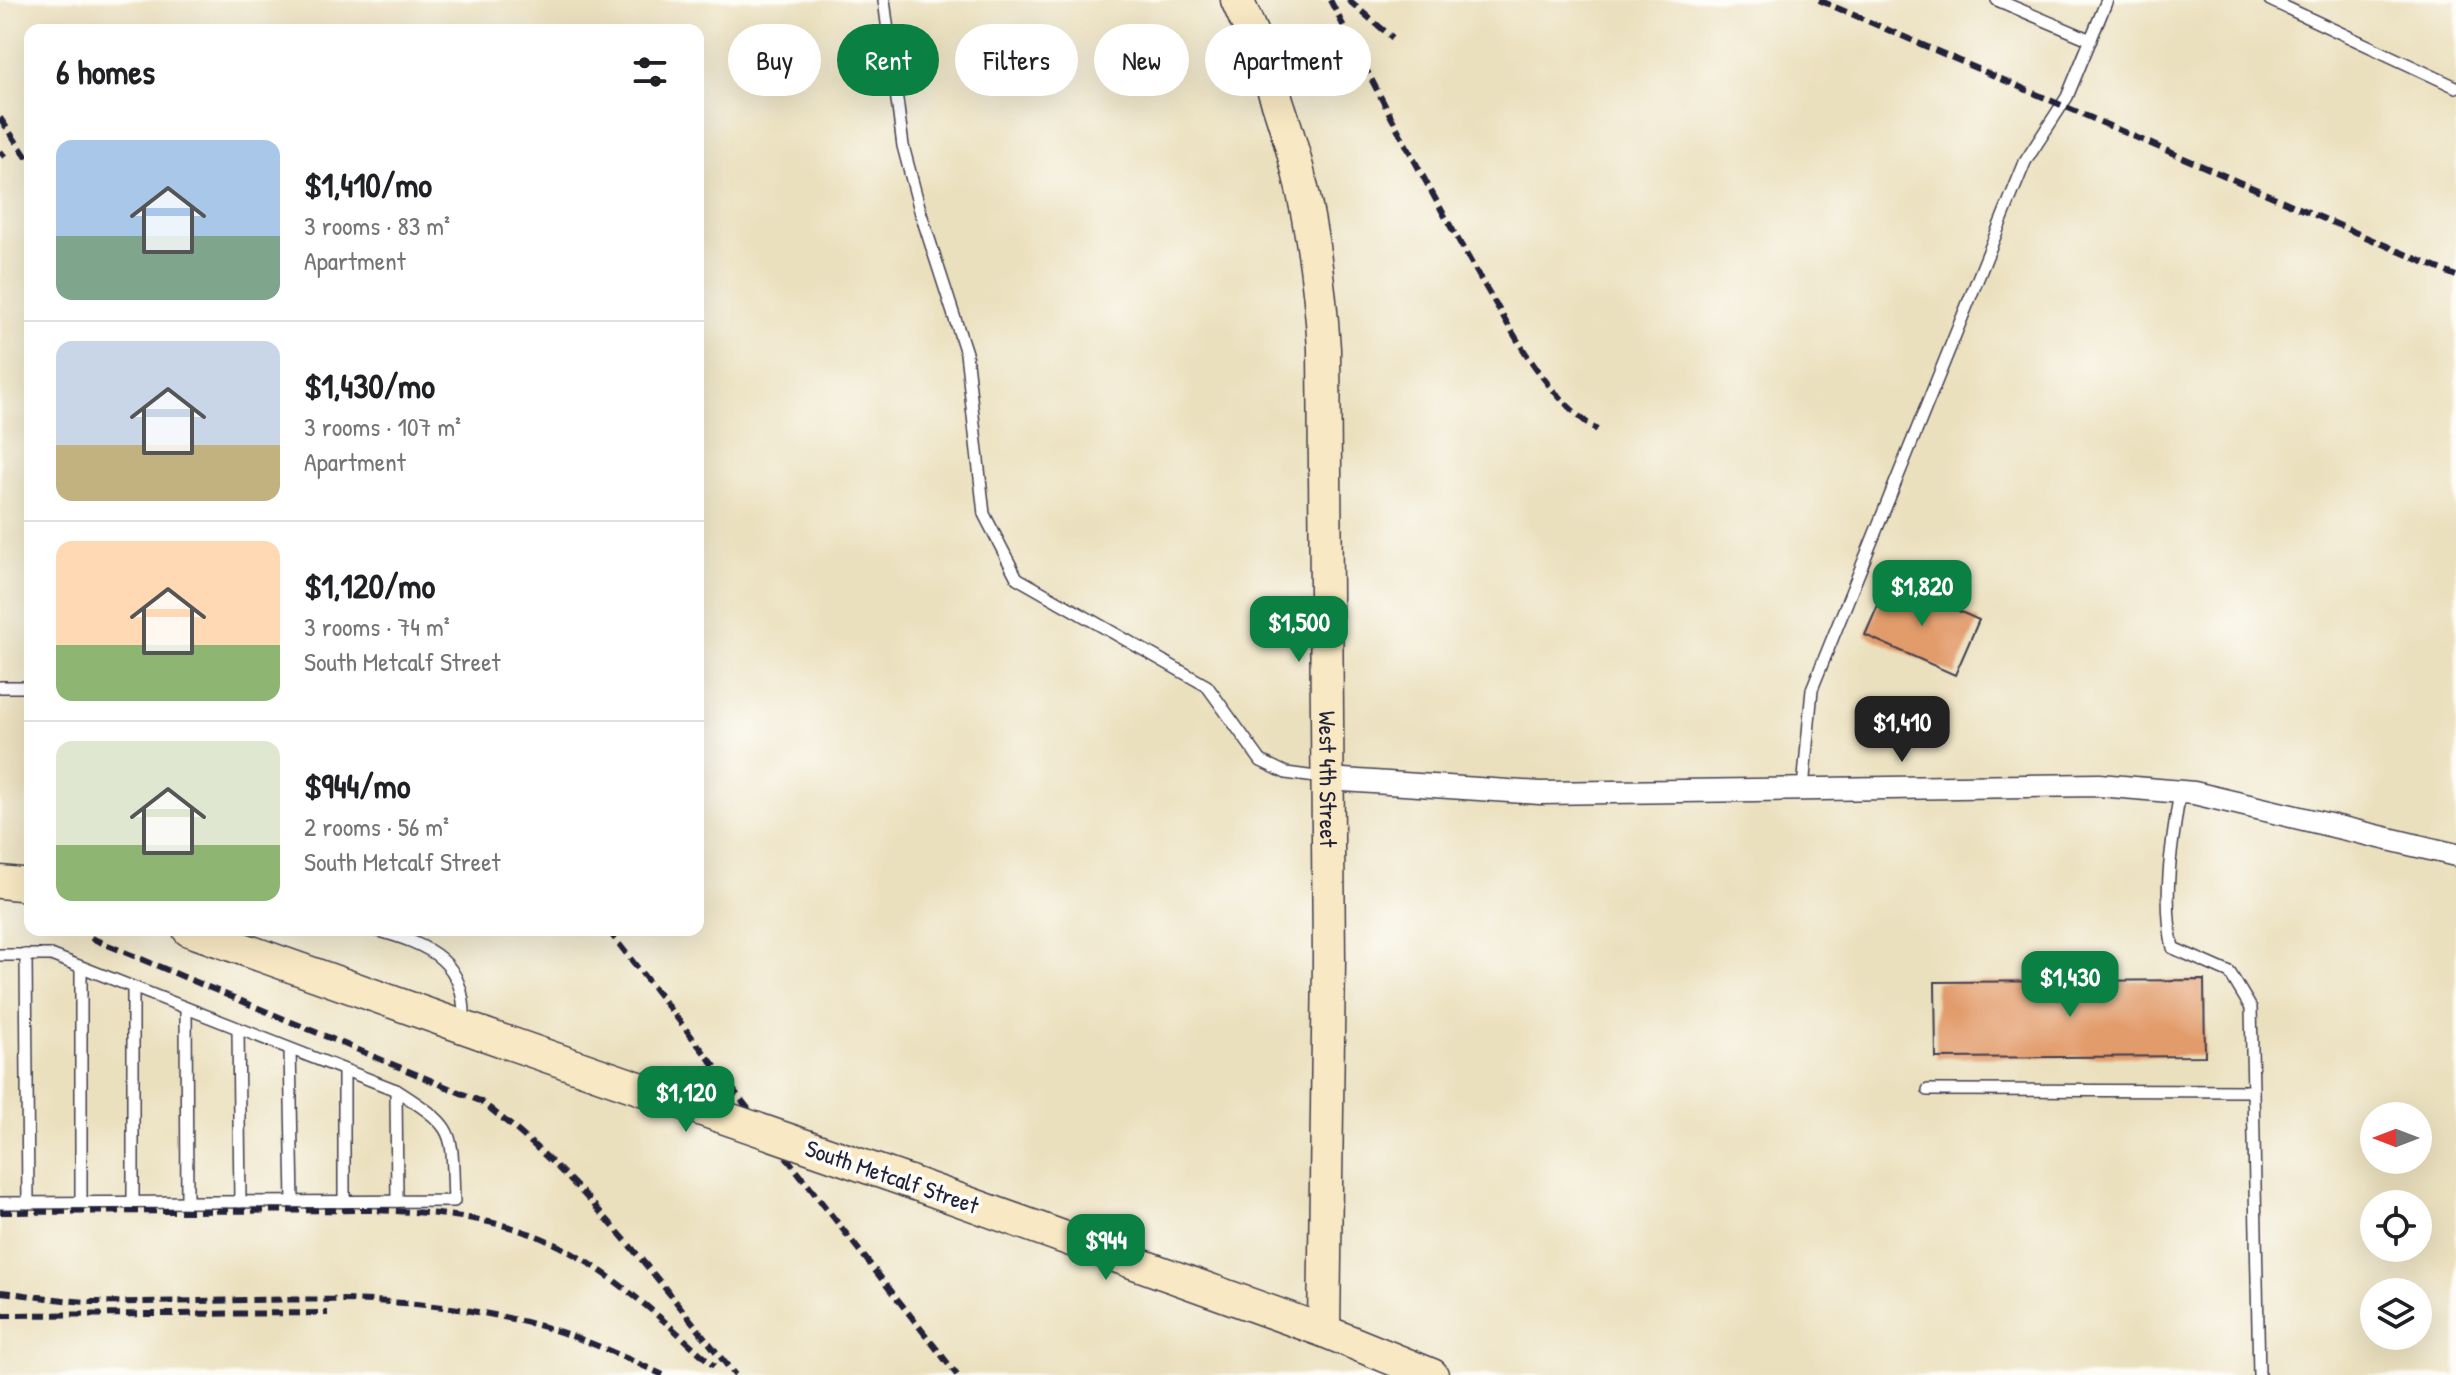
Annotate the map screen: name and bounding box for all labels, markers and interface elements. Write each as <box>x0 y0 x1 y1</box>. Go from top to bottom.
chip: Buy <box>728 24 821 96</box>
chip: Rent <box>837 24 939 96</box>
chip: Filters <box>955 24 1078 96</box>
chip: New <box>1094 24 1189 96</box>
chip: Apartment <box>1205 24 1371 96</box>
text: 6 homes <box>56 49 155 95</box>
icon: filters <box>628 50 672 94</box>
text: $1,410/mo <box>304 162 432 208</box>
icon: home <box>120 172 216 268</box>
text: 3 rooms · 83 m² <box>304 208 450 243</box>
text: Apartment <box>304 243 406 278</box>
text: $1,430/mo <box>304 363 435 409</box>
icon: home <box>120 373 216 469</box>
text: 3 rooms · 107 m² <box>304 409 461 444</box>
text: Apartment <box>304 444 406 479</box>
pin: $1,820 <box>1857 560 1987 628</box>
text: $1,120/mo <box>304 563 435 609</box>
text: $1,820 <box>1891 568 1953 603</box>
icon: home <box>120 573 216 669</box>
pin: $1,500 <box>1234 596 1364 664</box>
text: $1,500 <box>1268 604 1330 639</box>
text: 3 rooms · 74 m² <box>304 609 450 644</box>
text: South Metcalf Street <box>304 644 500 679</box>
pin: $1,410 <box>1837 696 1967 764</box>
text: $1,410 <box>1873 704 1931 739</box>
street label: West 4th Street <box>1312 711 1345 848</box>
text: $944/mo <box>304 763 410 809</box>
icon: home <box>120 773 216 869</box>
text: 2 rooms · 56 m² <box>304 809 449 844</box>
text: South Metcalf Street <box>304 844 500 879</box>
pin: $1,430 <box>2005 951 2135 1019</box>
text: $1,430 <box>2040 959 2100 994</box>
pin: $1,120 <box>621 1066 751 1134</box>
text: $1,120 <box>655 1074 717 1109</box>
north arrow <box>2360 1102 2432 1174</box>
map controls <box>2360 1102 2432 1350</box>
street label: South Metcalf Street <box>801 1131 984 1221</box>
button: locate <box>2360 1190 2432 1262</box>
pin: $944 <box>1059 1214 1153 1282</box>
text: $944 <box>1085 1222 1127 1257</box>
button: layers <box>2360 1278 2432 1350</box>

